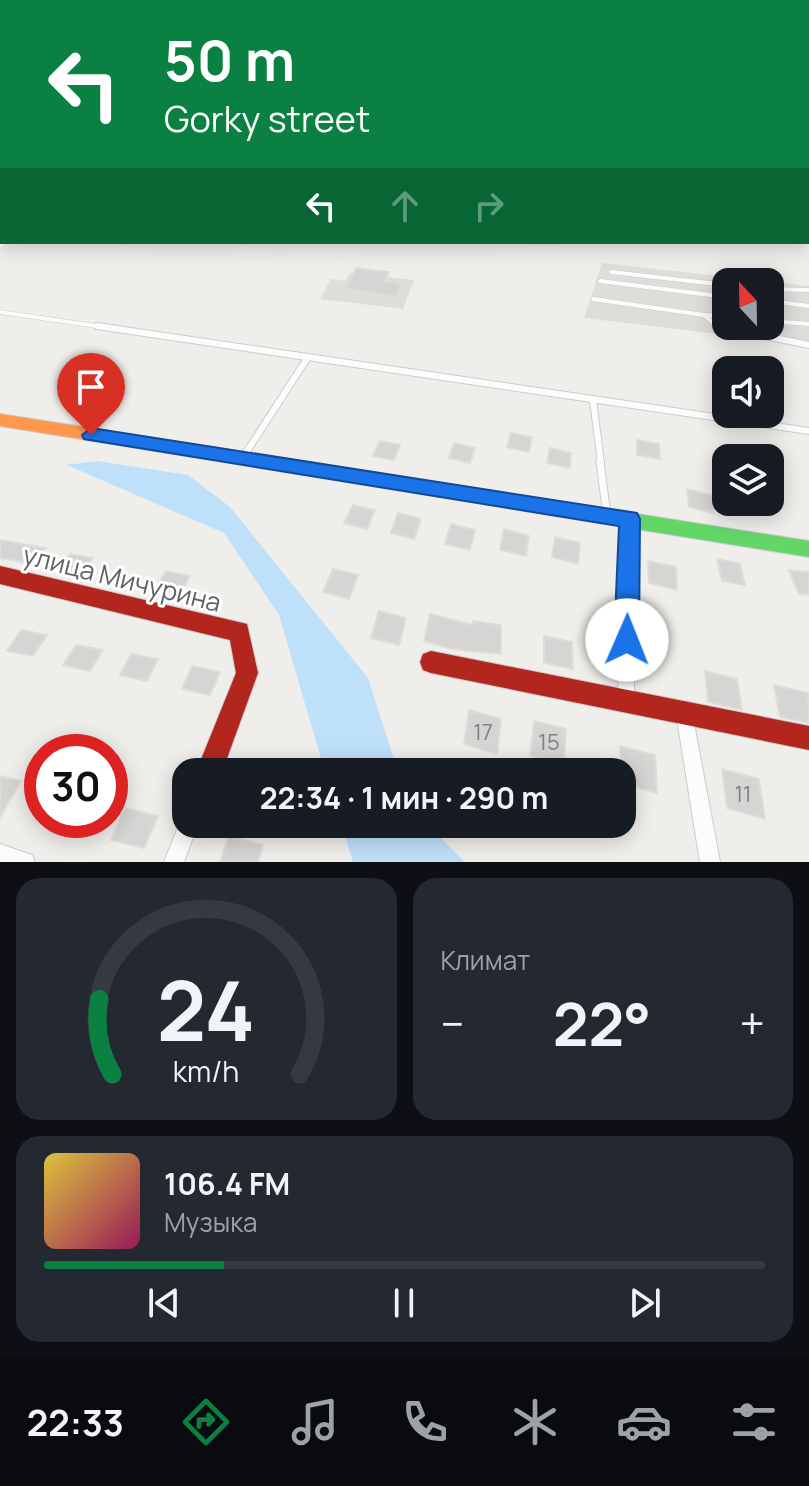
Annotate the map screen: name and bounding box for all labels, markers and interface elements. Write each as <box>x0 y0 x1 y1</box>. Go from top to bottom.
text: 50 m <box>164 21 295 98</box>
icon: left <box>32 32 136 136</box>
text: Gorky street <box>164 94 370 143</box>
icon: left <box>299 184 343 228</box>
icon: ahead <box>383 184 427 228</box>
icon: right <box>467 184 511 228</box>
north arrow <box>712 268 784 340</box>
map controls <box>712 268 784 516</box>
pin <box>57 353 125 435</box>
button: sound <box>712 356 784 428</box>
icon: arrive <box>69 365 113 409</box>
button: layers <box>712 444 784 516</box>
street label: улица Мичурина <box>19 536 225 620</box>
position arrow <box>585 598 669 682</box>
house number: 17 <box>473 717 493 747</box>
house number: 15 <box>538 727 560 757</box>
speed limit sign: 30 <box>24 734 128 838</box>
text: 22:34 · 1 мин · 290 m <box>260 777 548 818</box>
house number: 11 <box>734 779 752 809</box>
text: Климат <box>441 942 530 978</box>
text: 24 <box>157 952 256 1066</box>
text: 22° <box>553 982 651 1064</box>
text: − <box>441 993 464 1053</box>
text: + <box>740 993 765 1053</box>
text: km/h <box>173 1052 239 1091</box>
text: 106.4 FM <box>164 1163 290 1204</box>
text: Музыка <box>164 1204 258 1240</box>
icon: previous <box>142 1281 186 1325</box>
icon: pause <box>382 1281 426 1325</box>
icon: next <box>623 1281 667 1325</box>
icon: directions <box>178 1394 234 1450</box>
icon: music <box>287 1394 343 1450</box>
icon: phone <box>397 1394 453 1450</box>
icon: climate <box>507 1394 563 1450</box>
icon: car <box>616 1394 672 1450</box>
icon: filters <box>726 1394 782 1450</box>
text: 22:33 <box>27 1398 124 1447</box>

